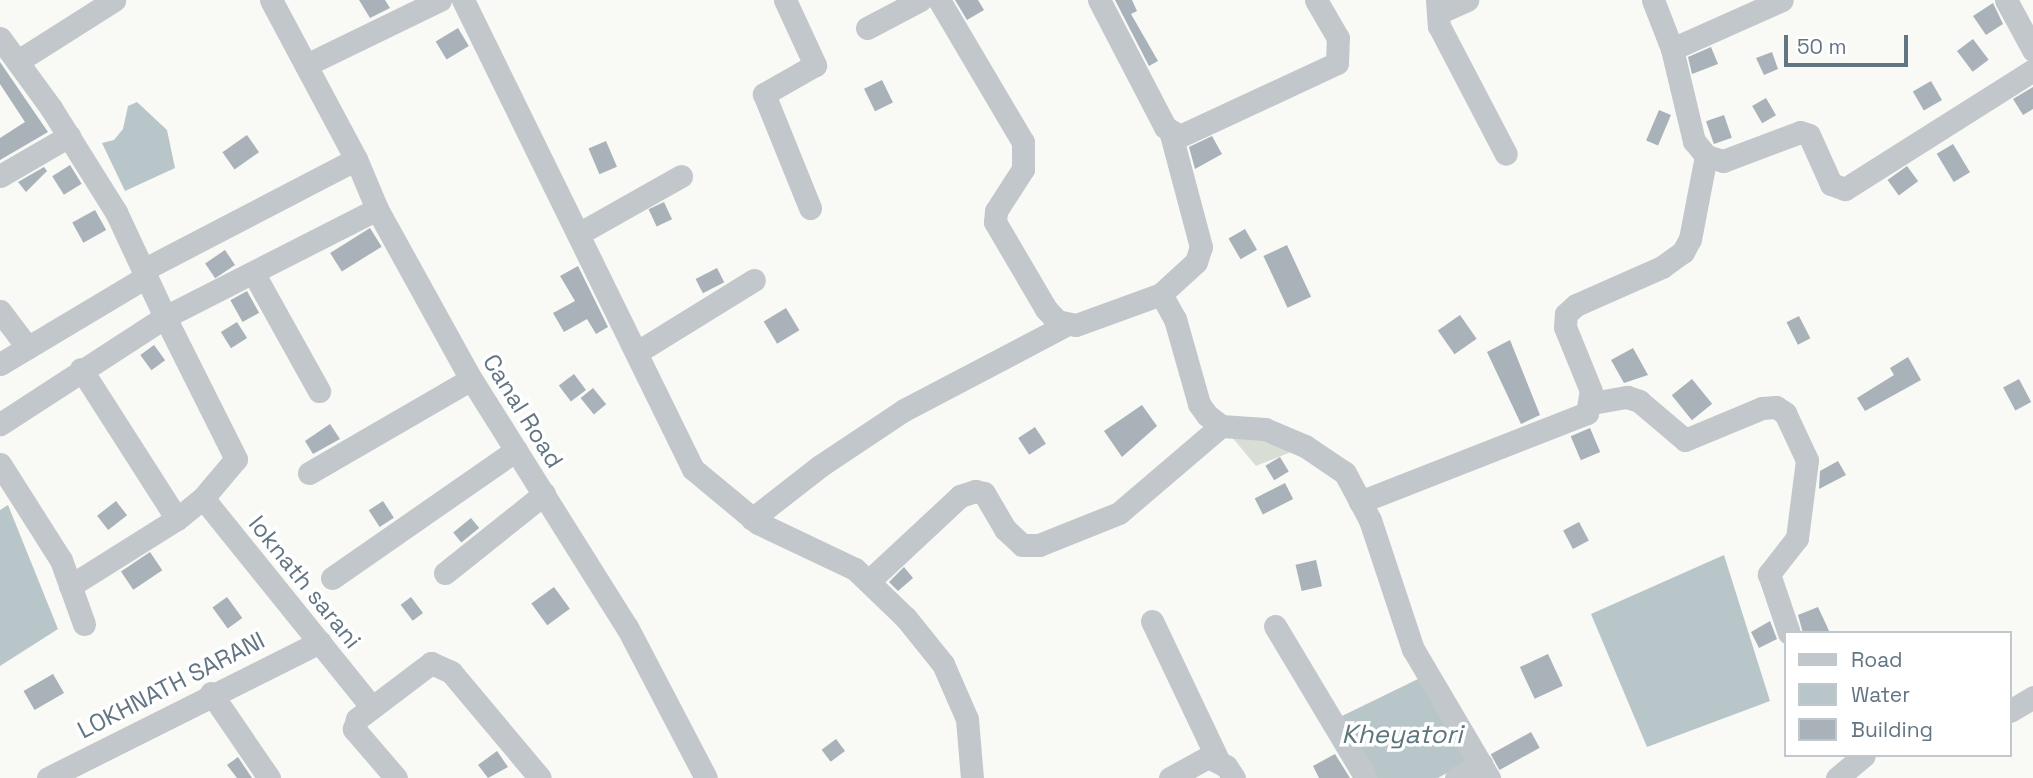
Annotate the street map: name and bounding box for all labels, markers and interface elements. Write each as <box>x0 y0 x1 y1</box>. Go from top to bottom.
scale bar <box>1788 21 1912 65</box>
text: 50 m <box>1797 33 1847 60</box>
street label: Canal Road <box>477 349 569 473</box>
street label: loknath sarani <box>243 510 367 654</box>
street label: LOKHNATH SARANI <box>73 625 269 745</box>
legend <box>1784 631 2012 757</box>
text: Road <box>1851 646 1903 673</box>
text: Water <box>1851 681 1910 708</box>
text: Building <box>1851 716 1933 743</box>
water label: Kheyatori <box>1342 719 1462 751</box>

